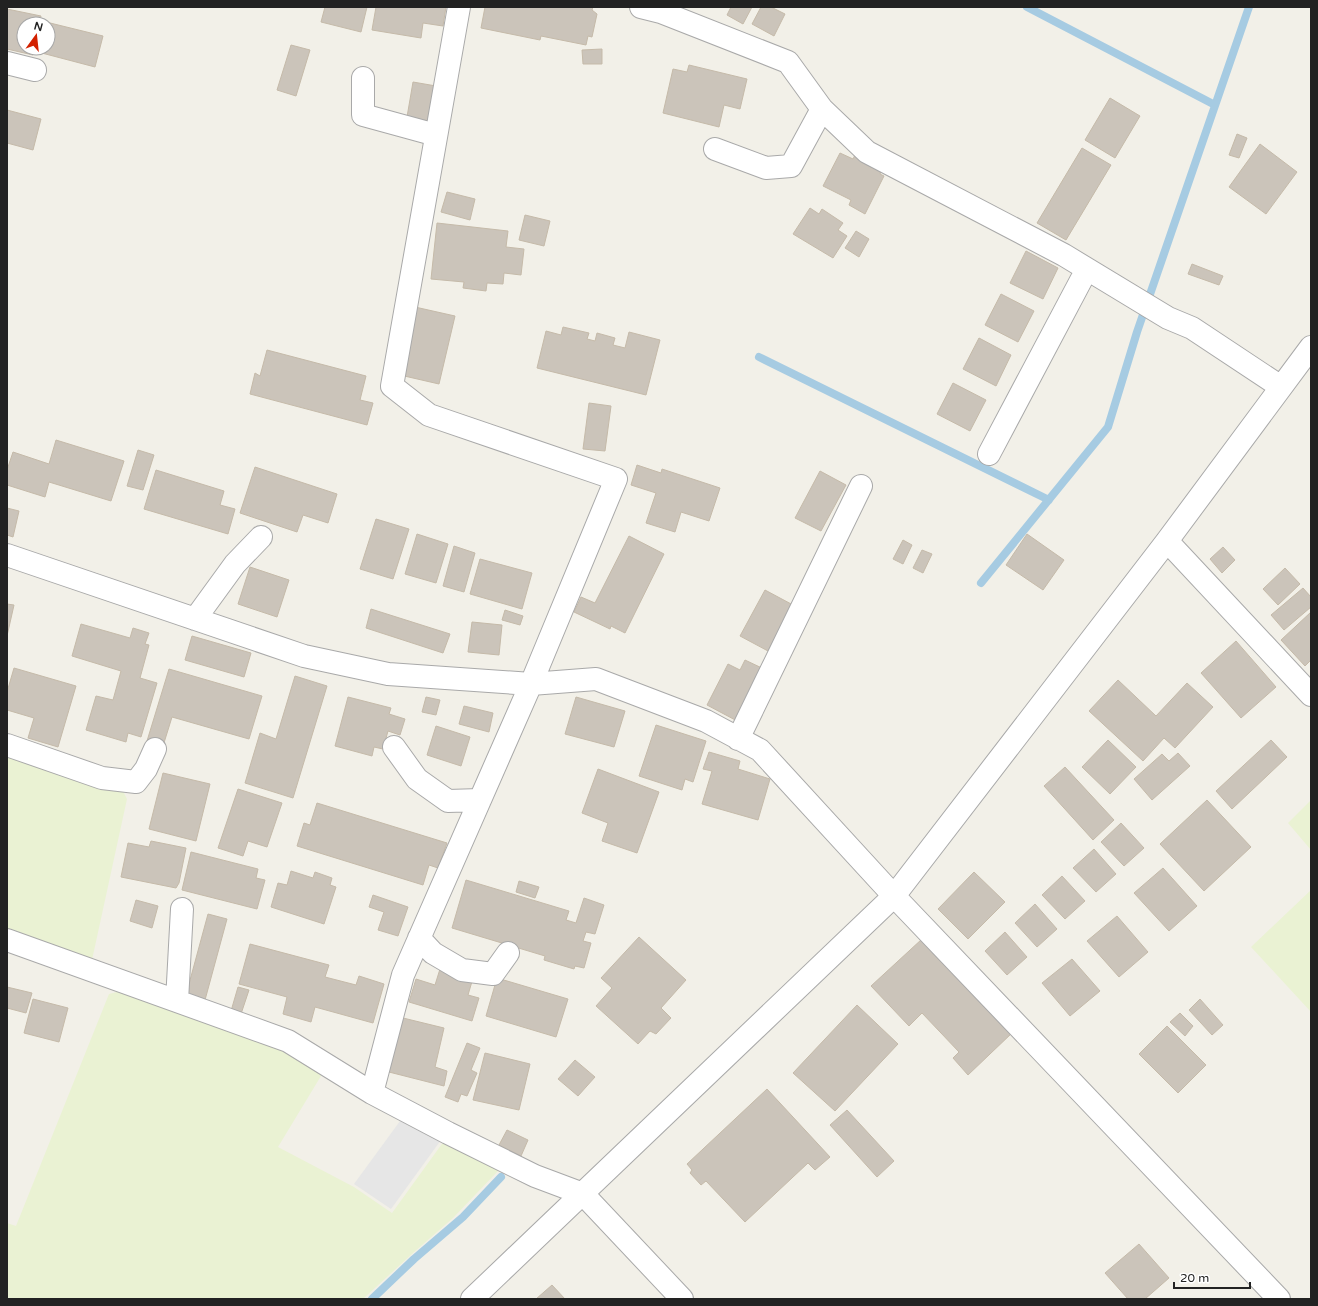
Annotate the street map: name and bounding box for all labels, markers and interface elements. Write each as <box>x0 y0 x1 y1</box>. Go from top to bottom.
north arrow <box>16 16 56 56</box>
text: N <box>33 19 44 34</box>
scale bar <box>1174 1264 1250 1290</box>
text: 20 m <box>1180 1271 1209 1285</box>

